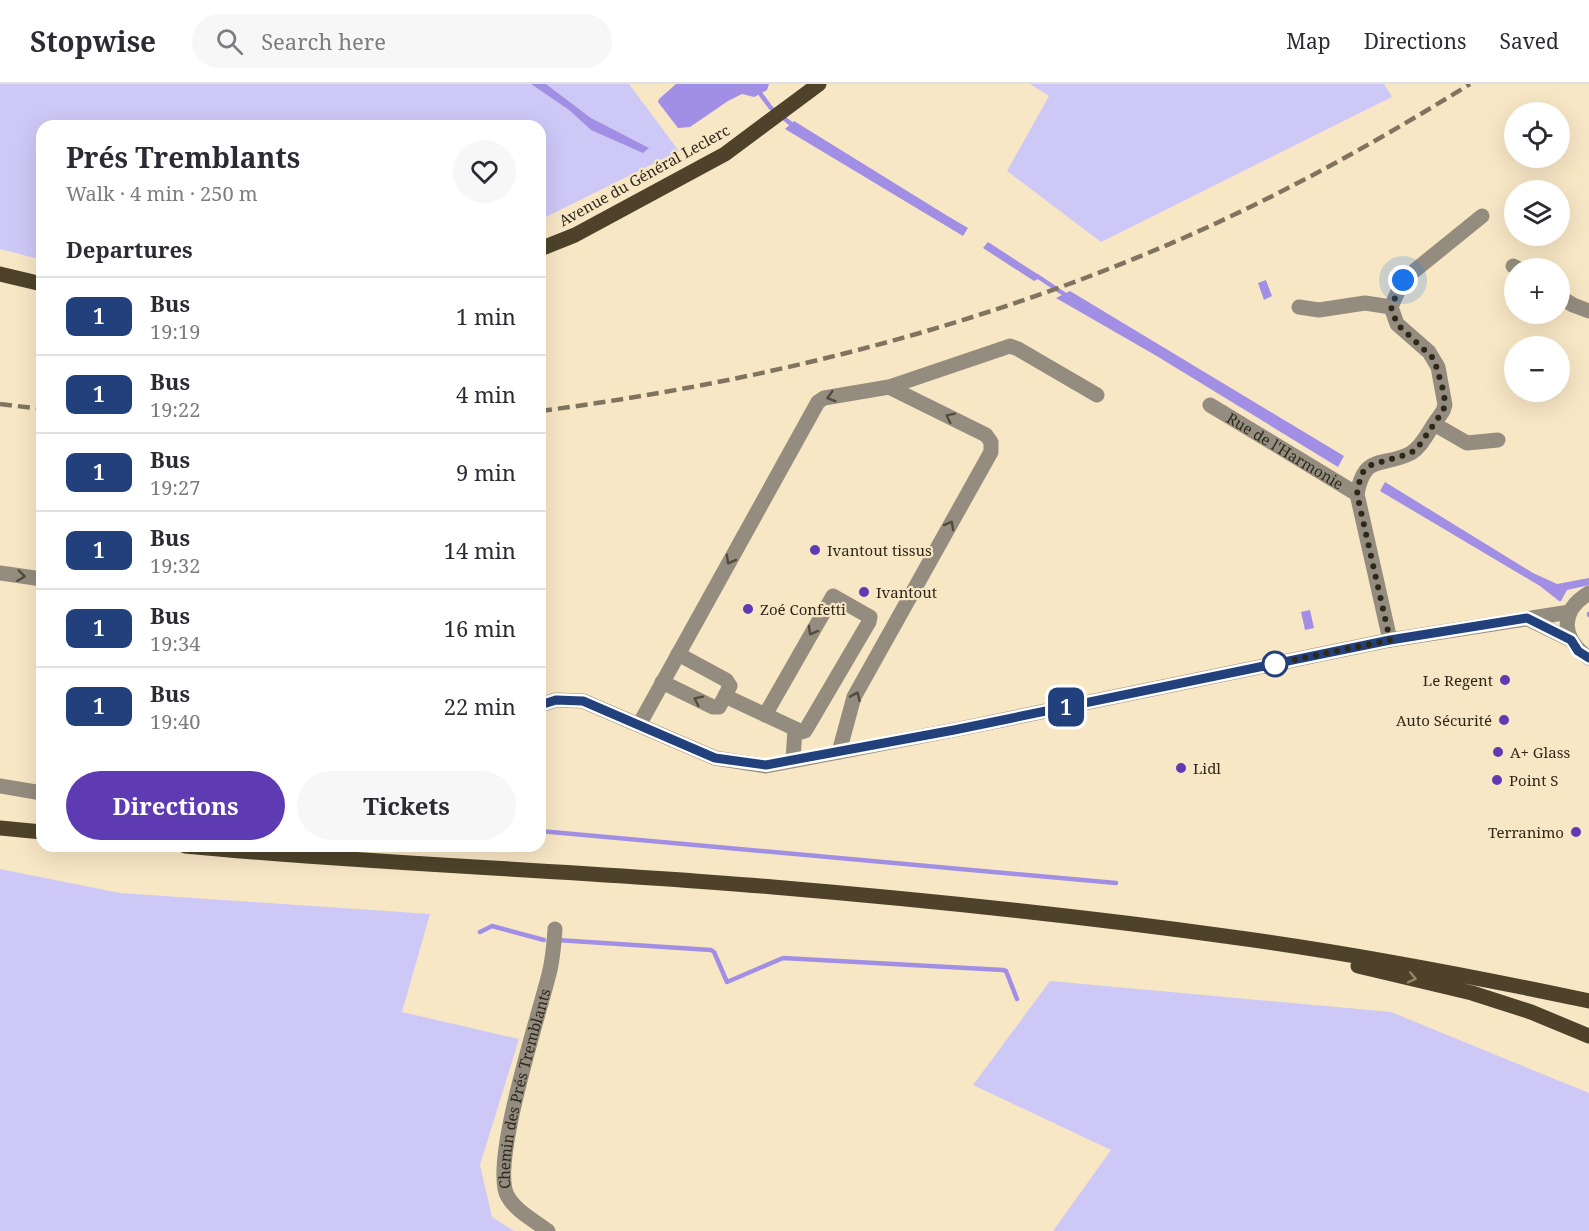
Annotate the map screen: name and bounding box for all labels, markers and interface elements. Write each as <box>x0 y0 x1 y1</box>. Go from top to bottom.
search box <box>192 14 612 68</box>
text: Stopwise <box>30 22 156 60</box>
icon: search <box>213 25 246 58</box>
text: Search here <box>261 26 386 56</box>
text: Map <box>1286 27 1331 55</box>
text: Directions <box>1364 27 1466 55</box>
text: Saved <box>1499 27 1559 55</box>
map controls <box>1504 102 1570 402</box>
button: locate <box>1504 102 1570 168</box>
street label: Avenue du Général Leclerc <box>555 120 733 230</box>
text: Prés Tremblants <box>66 138 300 176</box>
button: heart <box>453 140 516 203</box>
text: Walk · 4 min · 250 m <box>66 180 258 207</box>
button: layers <box>1504 180 1570 246</box>
text: Departures <box>66 234 193 264</box>
button: + <box>1504 258 1570 324</box>
your location <box>1388 265 1418 295</box>
text: Bus <box>150 288 190 318</box>
text: 1 min <box>456 301 516 331</box>
text: 1 <box>93 302 105 330</box>
text: 19:19 <box>150 318 200 345</box>
button: − <box>1504 336 1570 402</box>
text: Bus <box>150 366 190 396</box>
text: 4 min <box>456 379 516 409</box>
text: 1 <box>93 380 105 408</box>
one-way arrow <box>826 390 837 402</box>
text: 19:22 <box>150 396 200 423</box>
street label: Rue de l'Harmonie <box>1223 408 1347 494</box>
one-way arrow <box>945 413 956 425</box>
text: Bus <box>150 444 190 474</box>
text: 9 min <box>456 457 516 487</box>
text: 1 <box>93 458 105 486</box>
text: 19:27 <box>150 474 200 501</box>
one-way arrow <box>943 521 954 531</box>
text: Bus <box>150 522 190 552</box>
text: 14 min <box>444 535 516 565</box>
text: 1 <box>93 536 105 564</box>
place label: Ivantout tissus <box>827 540 932 560</box>
marker: Ivantout tissus <box>808 543 822 557</box>
text: 19:32 <box>150 552 200 579</box>
one-way arrow <box>726 554 737 564</box>
one-way arrow <box>16 569 26 582</box>
place label: Ivantout <box>876 582 937 602</box>
marker: Ivantout <box>857 585 871 599</box>
place label: Zoé Confetti <box>760 599 846 619</box>
text: Bus <box>150 600 190 630</box>
marker: Zoé Confetti <box>741 602 755 616</box>
text: 16 min <box>444 613 516 643</box>
text: 1 <box>93 614 105 642</box>
one-way arrow <box>808 624 820 635</box>
text: 19:34 <box>150 630 200 657</box>
unlabelled marker <box>1262 651 1288 677</box>
place label: Le Regent <box>1423 670 1493 690</box>
marker: Le Regent <box>1498 673 1512 687</box>
text: Bus <box>150 678 190 708</box>
line badge: 1 <box>1046 688 1086 726</box>
text: 22 min <box>444 691 516 721</box>
one-way arrow <box>849 691 861 702</box>
text: 1 <box>93 692 105 720</box>
text: 1 <box>1060 693 1072 721</box>
one-way arrow <box>693 695 704 707</box>
text: 19:40 <box>150 708 200 735</box>
place label: Auto Sécurité <box>1396 710 1492 730</box>
marker: Auto Sécurité <box>1497 713 1511 727</box>
place label: A+ Glass <box>1510 742 1570 762</box>
marker: A+ Glass <box>1491 745 1505 759</box>
place label: Lidl <box>1193 758 1221 778</box>
marker: Lidl <box>1174 761 1188 775</box>
place label: Point S <box>1509 770 1559 790</box>
button: Directions <box>66 771 285 840</box>
button: Tickets <box>297 771 516 840</box>
marker: Point S <box>1490 773 1504 787</box>
place label: Terranimo <box>1488 822 1564 842</box>
marker: Terranimo <box>1569 825 1583 839</box>
one-way arrow <box>1407 971 1417 984</box>
street label: Chemin des Prés Tremblants <box>494 986 555 1190</box>

